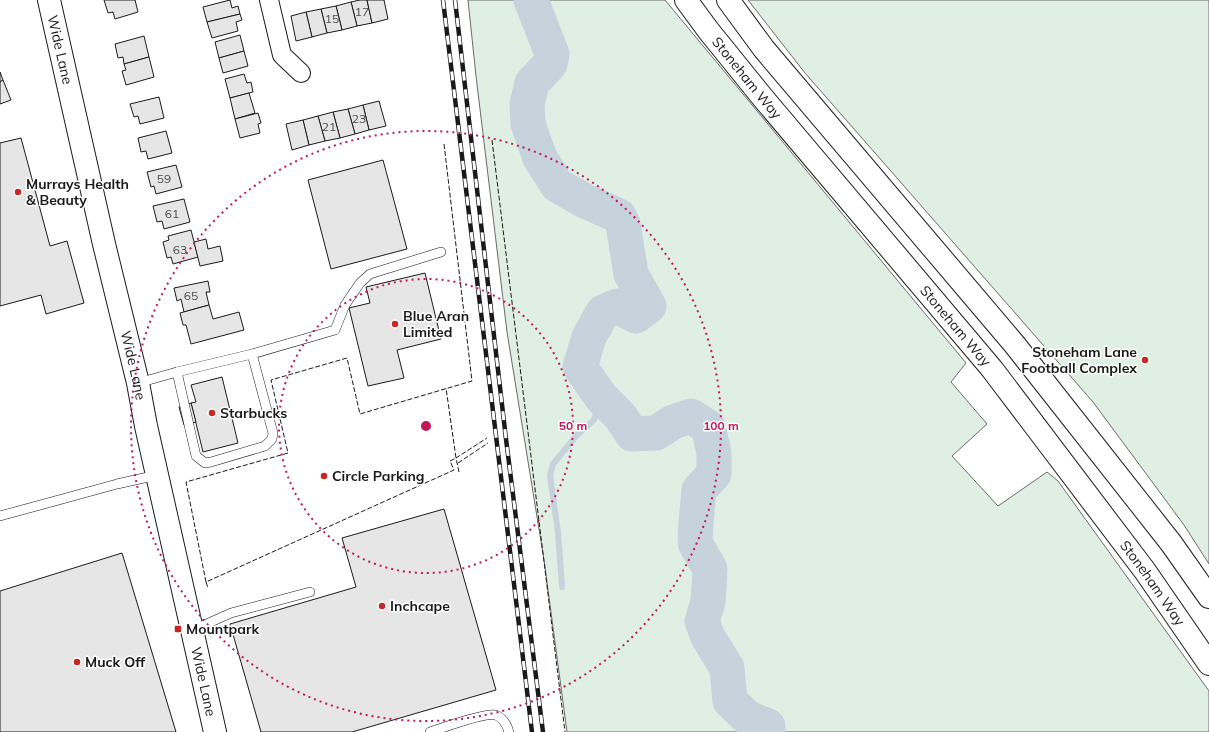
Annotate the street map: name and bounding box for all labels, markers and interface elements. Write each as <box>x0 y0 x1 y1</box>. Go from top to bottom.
house number: 17 <box>355 4 369 19</box>
house number: 15 <box>325 11 339 26</box>
street label: Wide Lane <box>44 13 77 86</box>
street label: Stoneham Way <box>708 33 786 123</box>
house number: 23 <box>352 111 366 126</box>
house number: 21 <box>322 119 336 134</box>
house number: 59 <box>157 171 171 186</box>
place label: Murrays Health & Beauty <box>26 175 129 209</box>
marker: Murrays Health & Beauty <box>13 187 23 197</box>
house number: 61 <box>165 206 179 221</box>
house number: 63 <box>173 242 187 257</box>
street label: Stoneham Way <box>916 282 995 371</box>
house number: 65 <box>184 288 198 303</box>
place label: Blue Aran Limited <box>403 307 469 341</box>
marker: Blue Aran Limited <box>390 319 400 329</box>
street label: Wide Lane <box>117 329 150 401</box>
place label: Stoneham Lane Football Complex <box>1021 343 1137 377</box>
marker: Stoneham Lane Football Complex <box>1140 355 1150 365</box>
place label: Starbucks <box>220 404 287 422</box>
marker: Starbucks <box>207 408 217 418</box>
text: 50 m <box>559 418 587 433</box>
text: 100 m <box>703 418 739 433</box>
centre of rings <box>419 419 433 433</box>
place label: Circle Parking <box>332 467 425 485</box>
marker: Circle Parking <box>319 471 329 481</box>
street label: Stoneham Way <box>1116 537 1189 630</box>
place label: Inchcape <box>390 597 450 615</box>
marker: Inchcape <box>377 601 387 611</box>
place label: Mountpark <box>186 620 259 638</box>
marker: Mountpark <box>173 624 183 634</box>
street label: Wide Lane <box>187 645 220 718</box>
place label: Muck Off <box>85 653 146 671</box>
marker: Muck Off <box>72 657 82 667</box>

